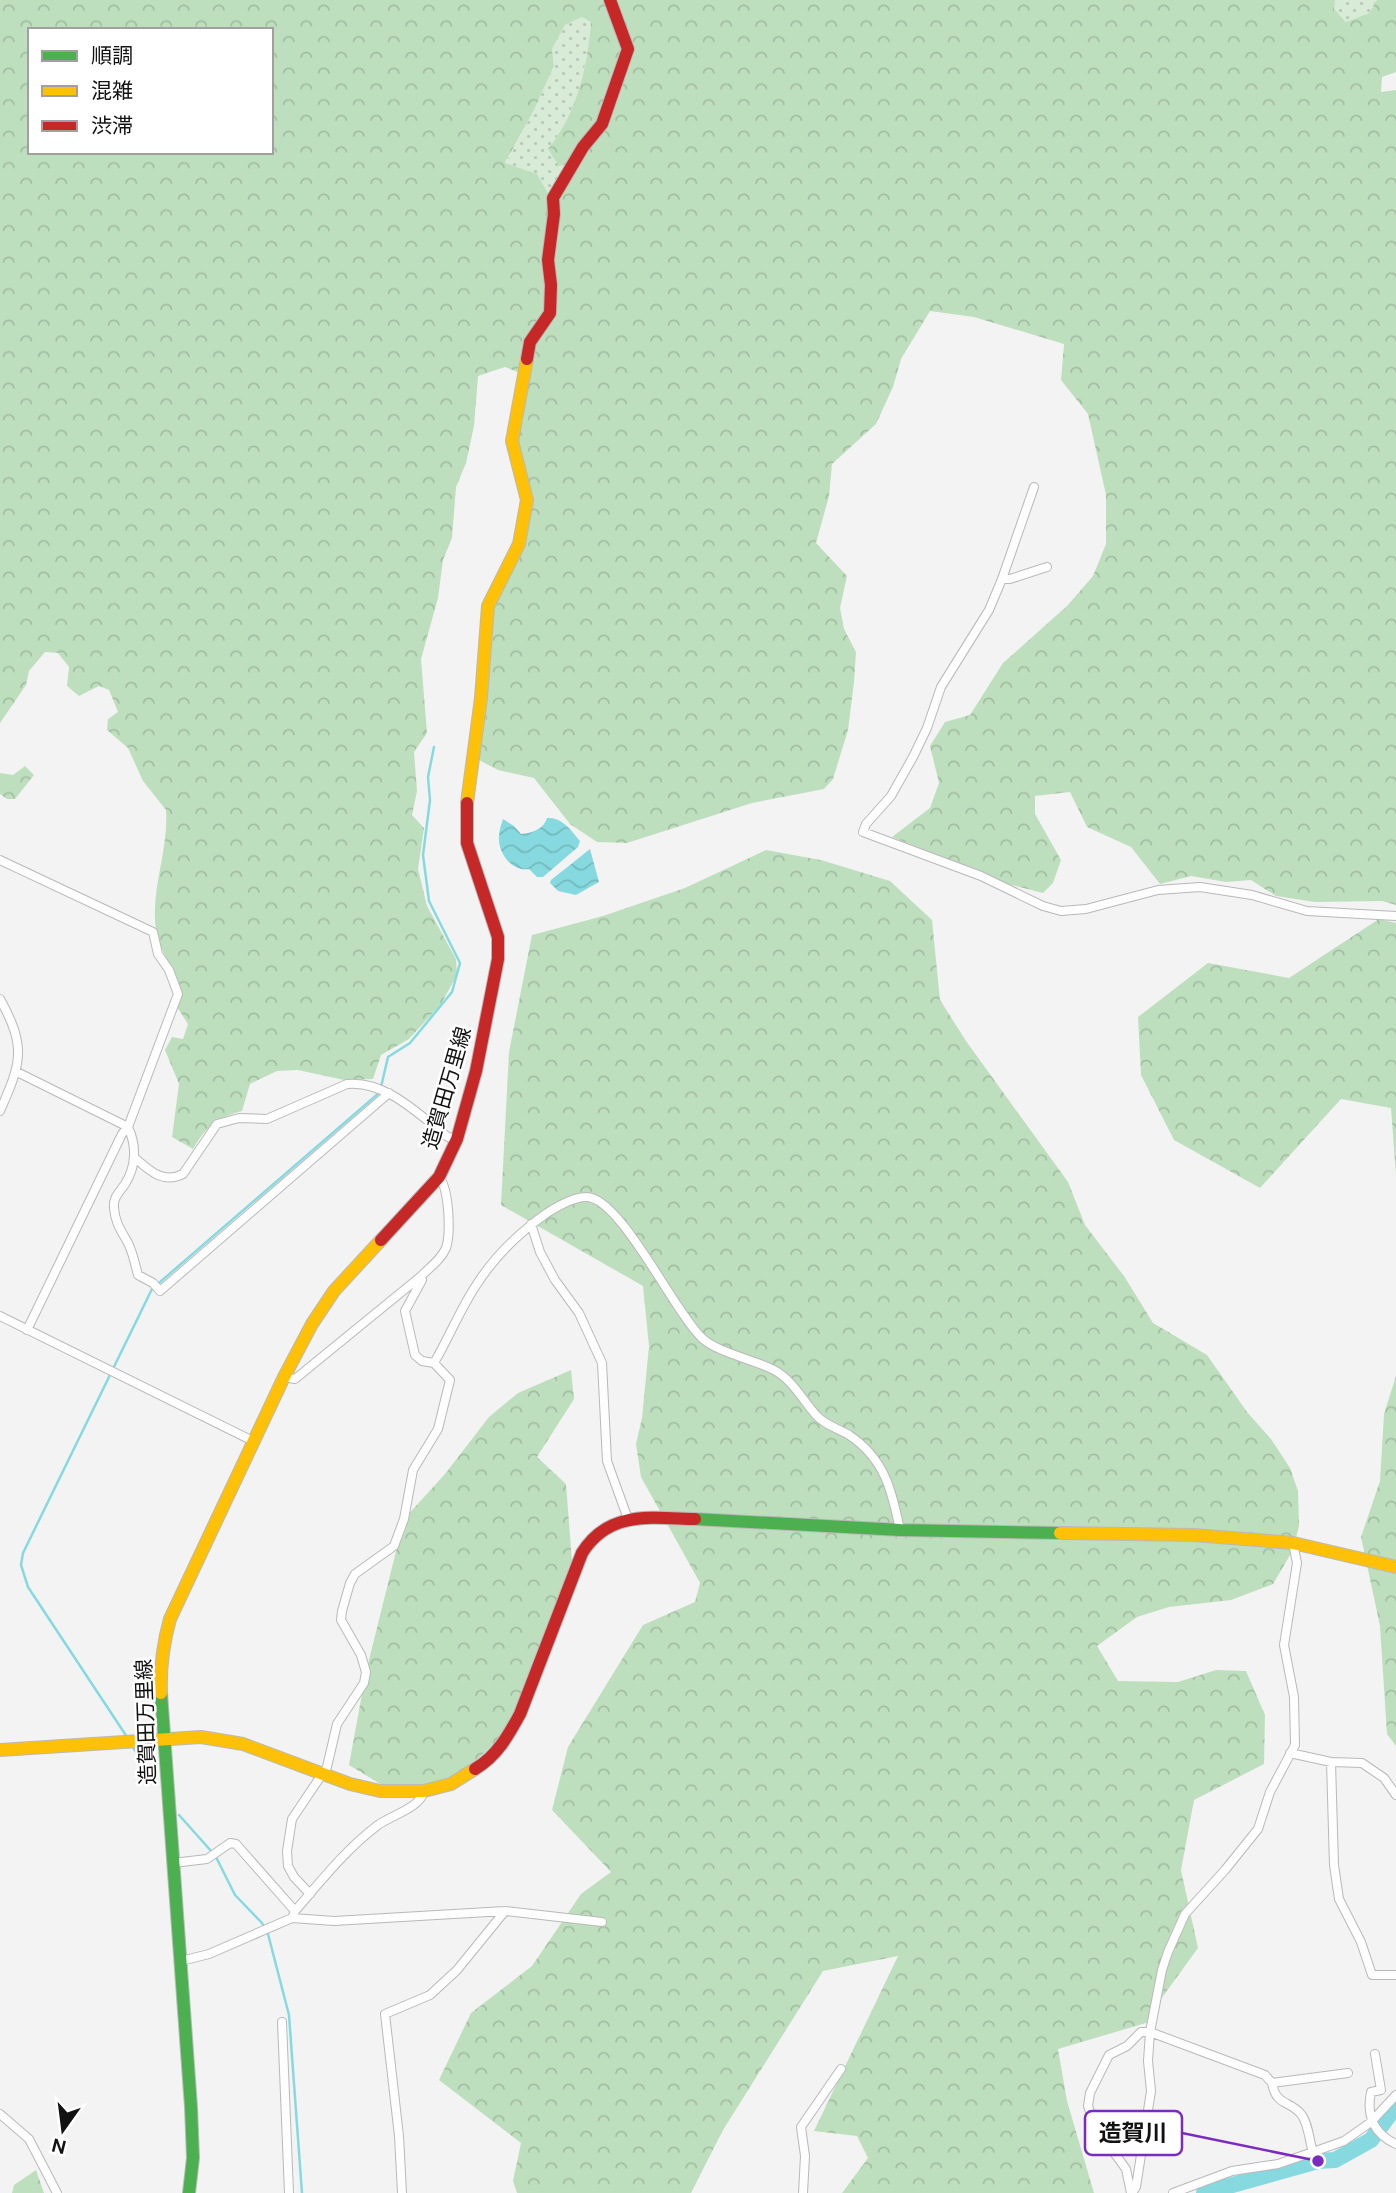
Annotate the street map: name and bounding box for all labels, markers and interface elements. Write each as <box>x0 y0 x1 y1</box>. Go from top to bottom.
legend <box>28 28 273 154</box>
text: 順調 <box>91 42 133 70</box>
text: 混雑 <box>91 77 133 105</box>
text: 渋滞 <box>91 112 133 140</box>
street label: 造賀田万里線 <box>416 1024 478 1152</box>
street label: 造賀田万里線 <box>130 1659 162 1785</box>
north arrow <box>28 2095 98 2165</box>
callout: 造賀川 <box>1085 2111 1182 2155</box>
text: 造賀川 <box>1099 2118 1168 2148</box>
text: N <box>49 2132 69 2160</box>

